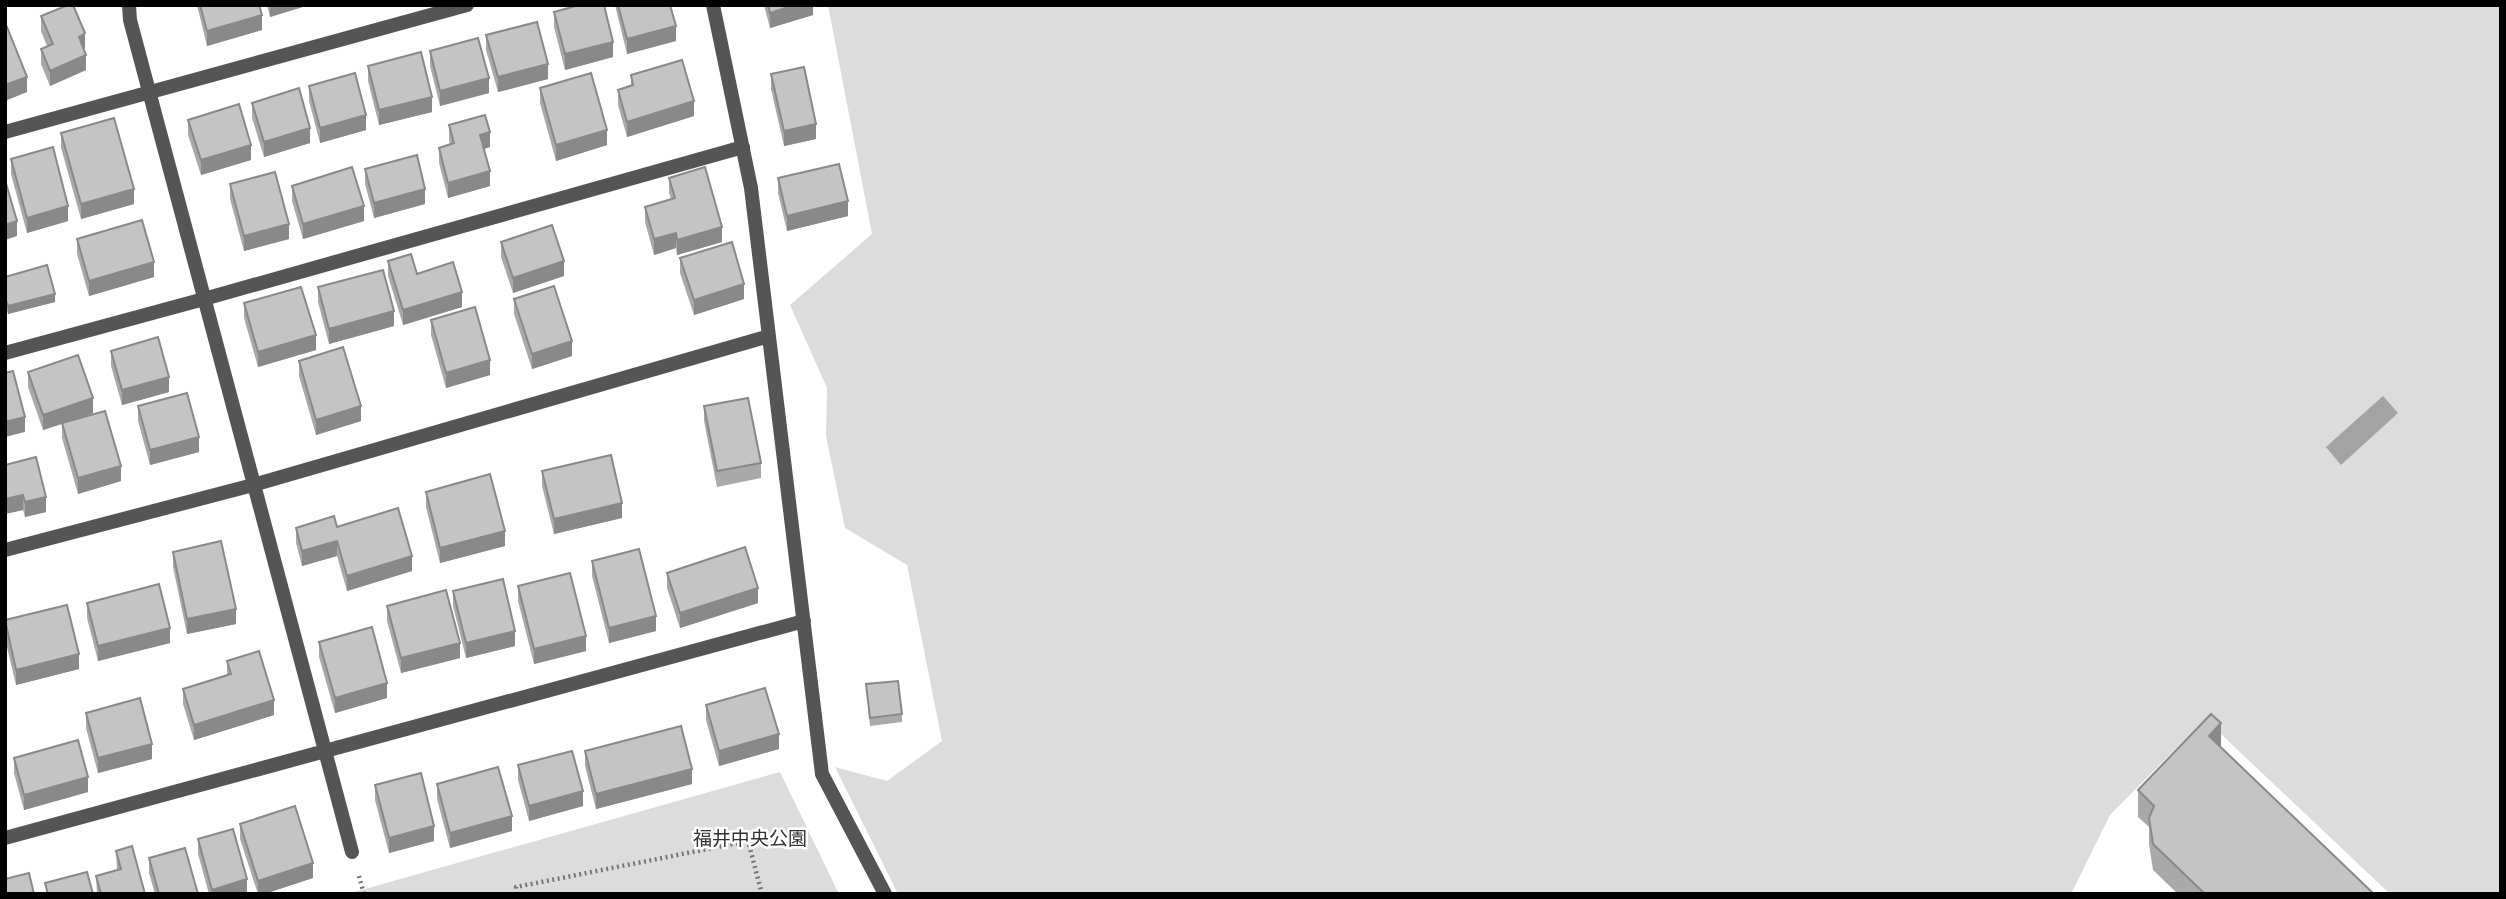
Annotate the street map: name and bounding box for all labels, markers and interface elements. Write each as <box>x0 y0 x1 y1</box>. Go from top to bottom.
park label: 福井中央公園 <box>693 827 807 849</box>

